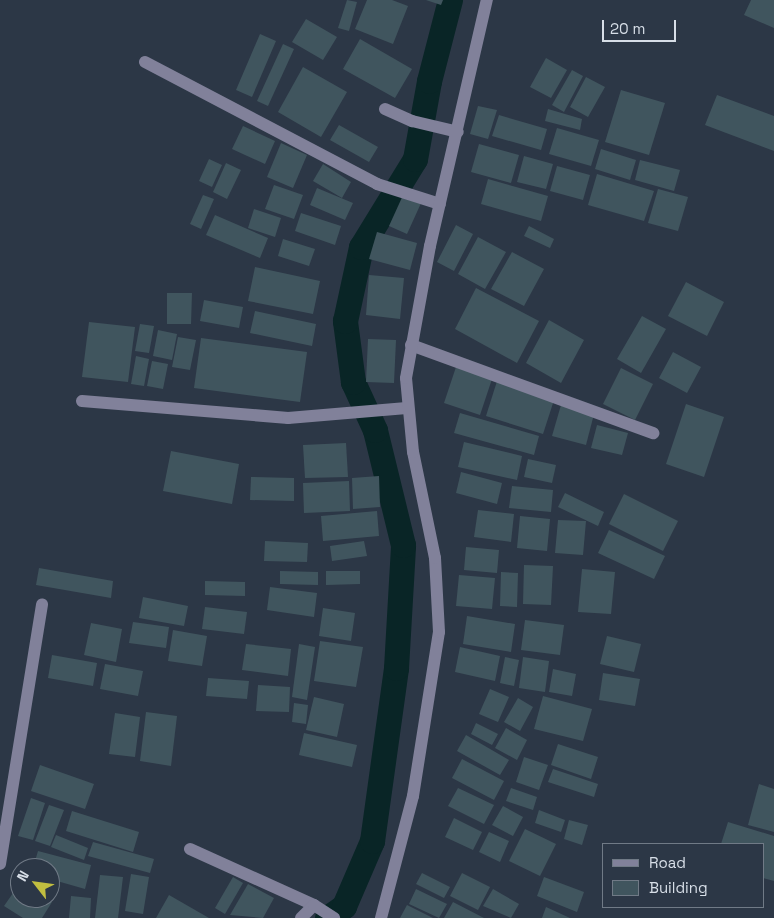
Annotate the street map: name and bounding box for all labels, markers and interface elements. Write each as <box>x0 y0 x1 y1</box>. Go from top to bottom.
scale bar <box>604 10 678 42</box>
text: 20 m <box>610 19 645 38</box>
legend <box>602 843 764 908</box>
text: Road <box>649 853 686 872</box>
north arrow <box>10 858 60 908</box>
text: N <box>13 867 33 885</box>
text: Building <box>649 878 708 897</box>

